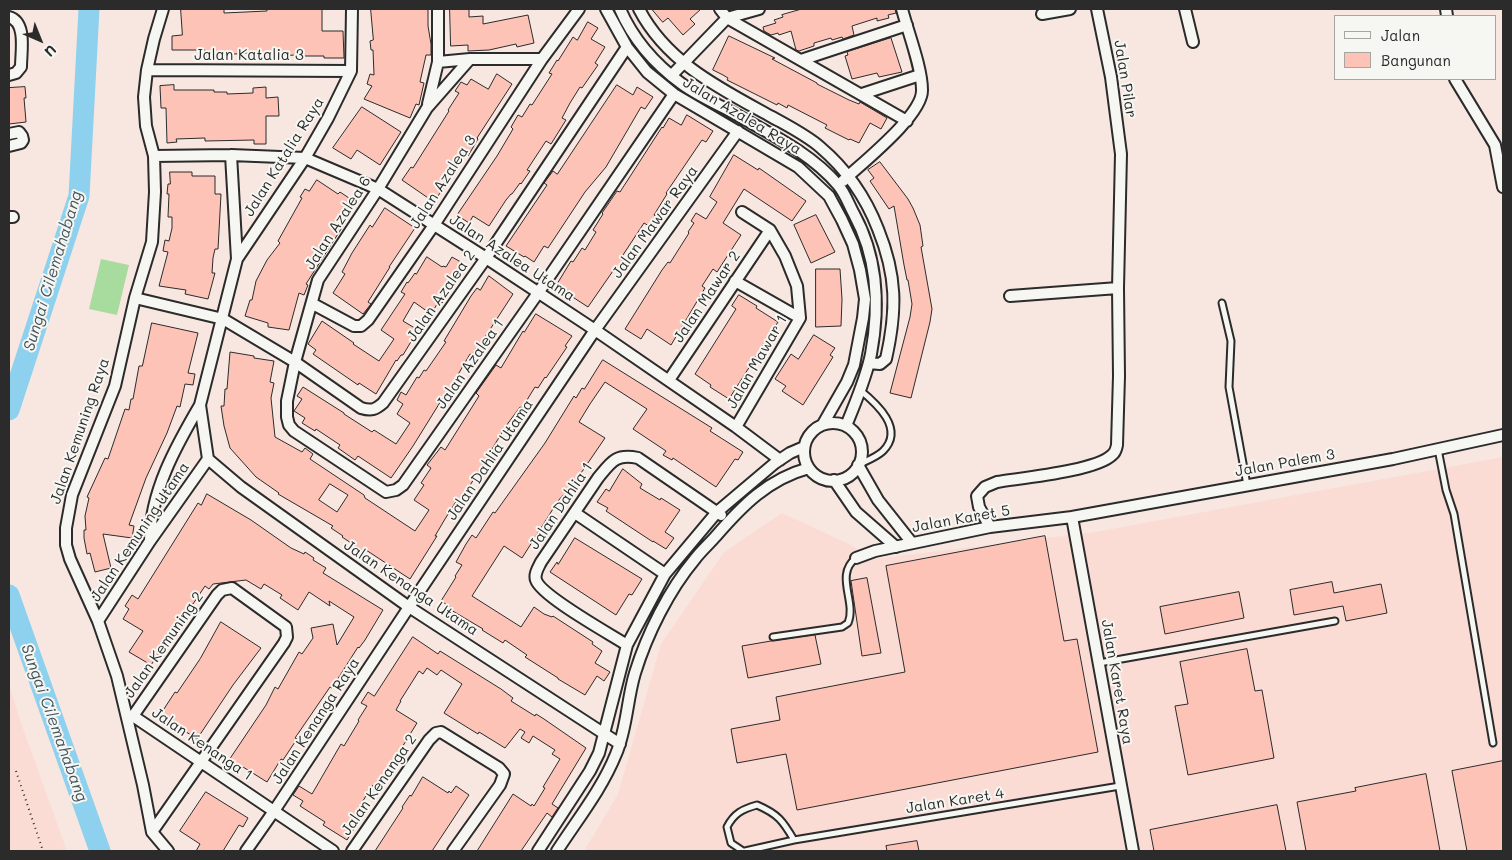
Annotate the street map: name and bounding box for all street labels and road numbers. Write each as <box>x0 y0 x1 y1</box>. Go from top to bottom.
street label: Jalan Pilar <box>1110 39 1140 119</box>
street label: Jalan Katalia 3 <box>194 46 304 64</box>
street label: Jalan Azalea Raya <box>679 73 805 159</box>
street label: Jalan Katalia Raya <box>240 94 328 220</box>
street label: Jalan Azalea 3 <box>406 132 480 232</box>
street label: Jalan Mawar Raya <box>608 162 702 282</box>
street label: Jalan Azalea 6 <box>301 173 375 273</box>
street label: Jalan Azalea Utama <box>446 211 578 305</box>
street label: Jalan Azalea 2 <box>403 247 479 345</box>
street label: Jalan Mawar 2 <box>670 248 744 346</box>
street label: Jalan Mawar 1 <box>723 312 791 412</box>
street label: Jalan Azalea 1 <box>432 316 508 412</box>
street label: Jalan Kemuning Raya <box>47 356 113 506</box>
street label: Jalan Dahlia Utama <box>443 396 537 524</box>
street label: Jalan Palem 3 <box>1234 445 1336 481</box>
street label: Jalan Kemuning Utama <box>87 459 193 605</box>
street label: Jalan Dahlia 1 <box>525 459 597 553</box>
street label: Jalan Karet 5 <box>911 502 1011 536</box>
street label: Jalan Kenanga Utama <box>340 536 482 640</box>
street label: Jalan Kemuning 2 <box>121 588 207 702</box>
street label: Jalan Karet Raya <box>1097 618 1137 746</box>
street label: Jalan Kenanga Raya <box>268 654 364 788</box>
street label: Jalan Kenanga 1 <box>148 704 256 784</box>
street label: Jalan Kenanga 2 <box>337 731 421 839</box>
street label: Jalan Karet 4 <box>905 784 1005 818</box>

